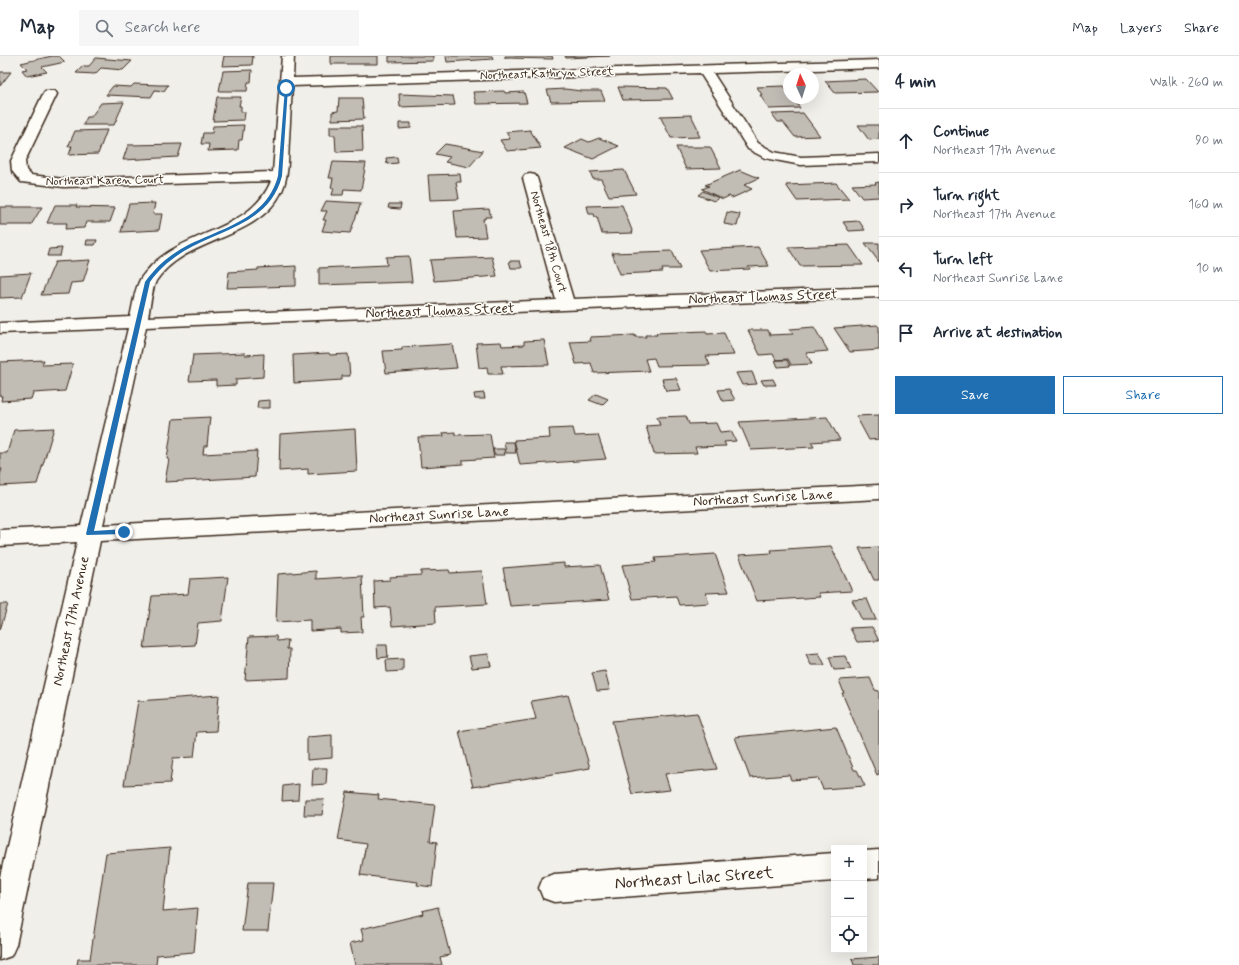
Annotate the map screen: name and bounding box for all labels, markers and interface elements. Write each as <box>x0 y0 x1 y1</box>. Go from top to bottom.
search box <box>79 10 359 46</box>
text: Map <box>20 15 55 40</box>
icon: search <box>93 17 115 39</box>
text: Search here <box>125 18 200 38</box>
text: Map <box>1072 19 1098 37</box>
text: Layers <box>1120 19 1162 37</box>
text: Share <box>1184 19 1219 37</box>
street label: Northeast Kathryn Street <box>480 64 614 84</box>
north arrow <box>783 68 819 104</box>
text: 4 min <box>895 71 936 93</box>
text: Walk · 260 m <box>1150 74 1223 91</box>
route start <box>277 79 295 97</box>
text: Continue <box>933 122 989 142</box>
icon: ahead <box>895 130 917 152</box>
text: 90 m <box>1195 132 1223 149</box>
text: Northeast 17th Avenue <box>933 142 1056 159</box>
street label: Northeast Karen Court <box>46 172 165 190</box>
text: Turn right <box>933 186 1000 206</box>
street label: Northeast 18th Court <box>526 189 570 295</box>
icon: right <box>895 194 917 216</box>
text: 160 m <box>1188 196 1223 213</box>
text: Northeast 17th Avenue <box>933 206 1056 223</box>
text: Turn left <box>933 250 993 270</box>
icon: left <box>895 258 917 280</box>
text: 10 m <box>1196 260 1223 277</box>
text: Northeast Sunrise Lane <box>933 270 1063 287</box>
street label: Northeast Thomas Street <box>688 285 838 309</box>
street label: Northeast Thomas Street <box>365 299 515 323</box>
icon: arrive <box>895 322 917 344</box>
text: Arrive at destination <box>933 323 1062 343</box>
button: Save <box>895 376 1055 414</box>
button: Share <box>1063 376 1223 414</box>
street label: Northeast Sunrise Lane <box>693 485 833 511</box>
street label: Northeast Sunrise Lane <box>369 502 509 528</box>
route end <box>115 523 133 541</box>
street label: Northeast 17th Avenue <box>48 554 94 688</box>
map controls <box>831 845 867 953</box>
button: + <box>831 845 867 881</box>
street label: Northeast Lilac Street <box>614 861 774 895</box>
button: − <box>831 881 867 917</box>
button: locate <box>831 917 867 953</box>

